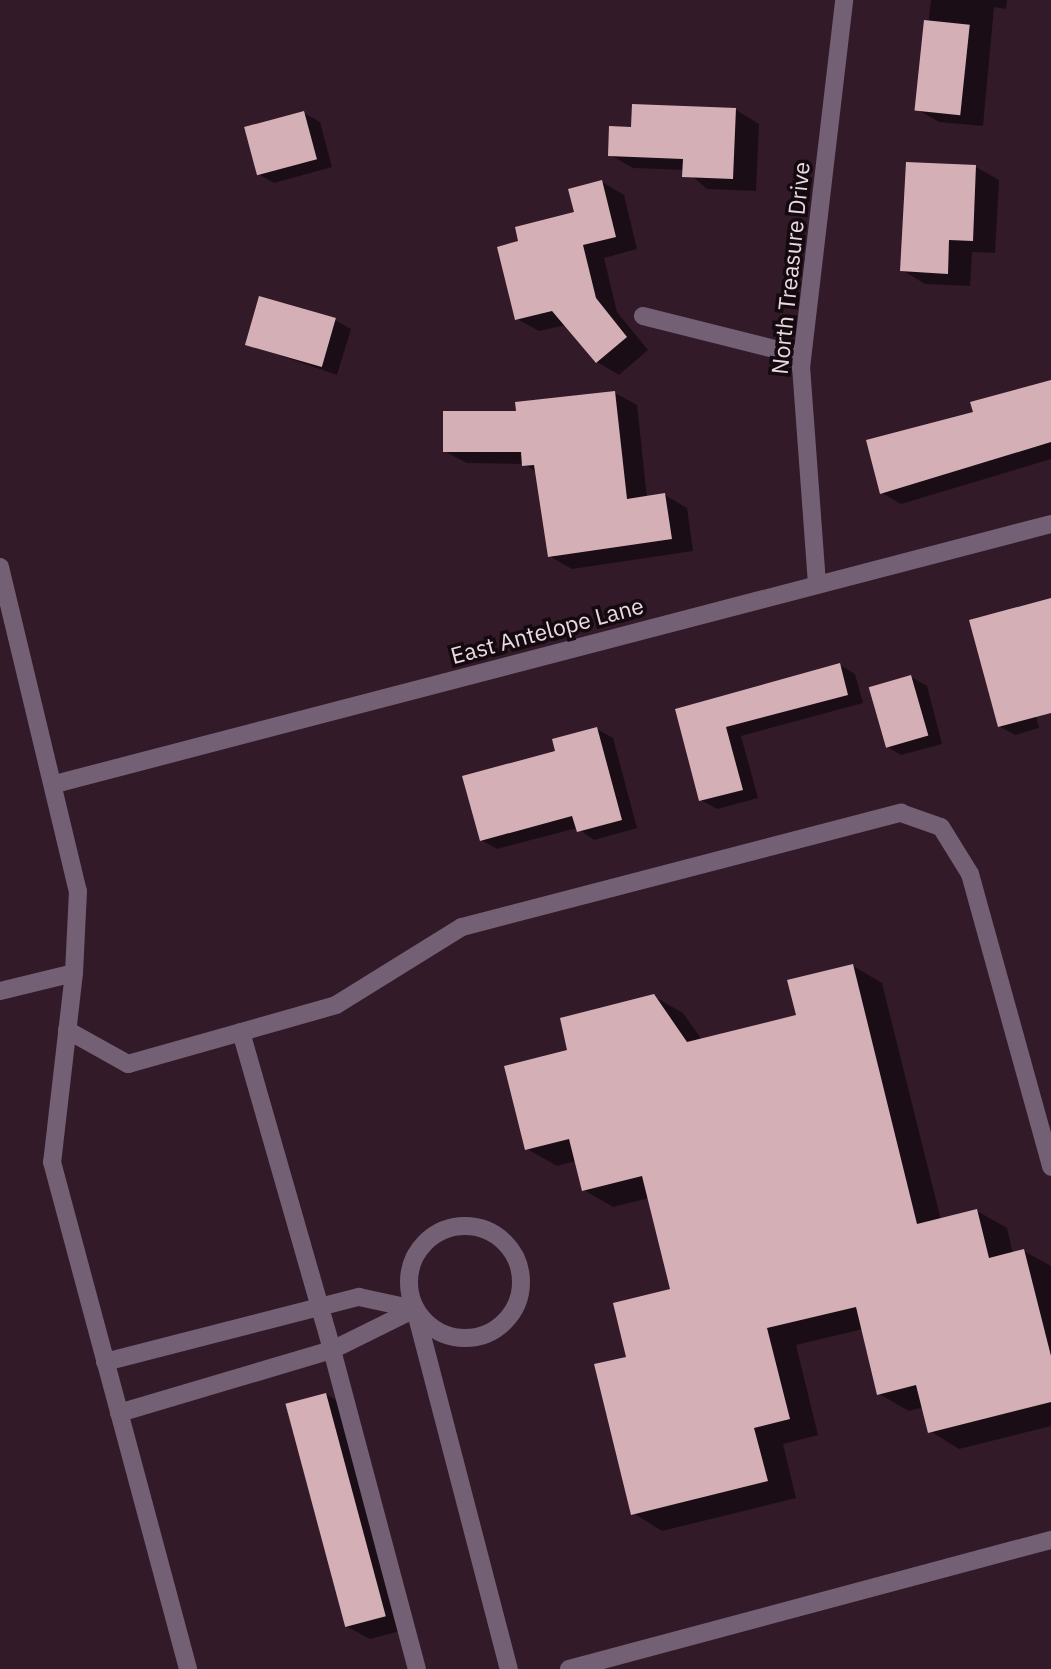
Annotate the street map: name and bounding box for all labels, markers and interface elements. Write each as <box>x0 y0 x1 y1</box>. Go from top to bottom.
street label: North Treasure Drive <box>765 160 815 376</box>
street label: East Antelope Lane <box>447 591 647 669</box>

